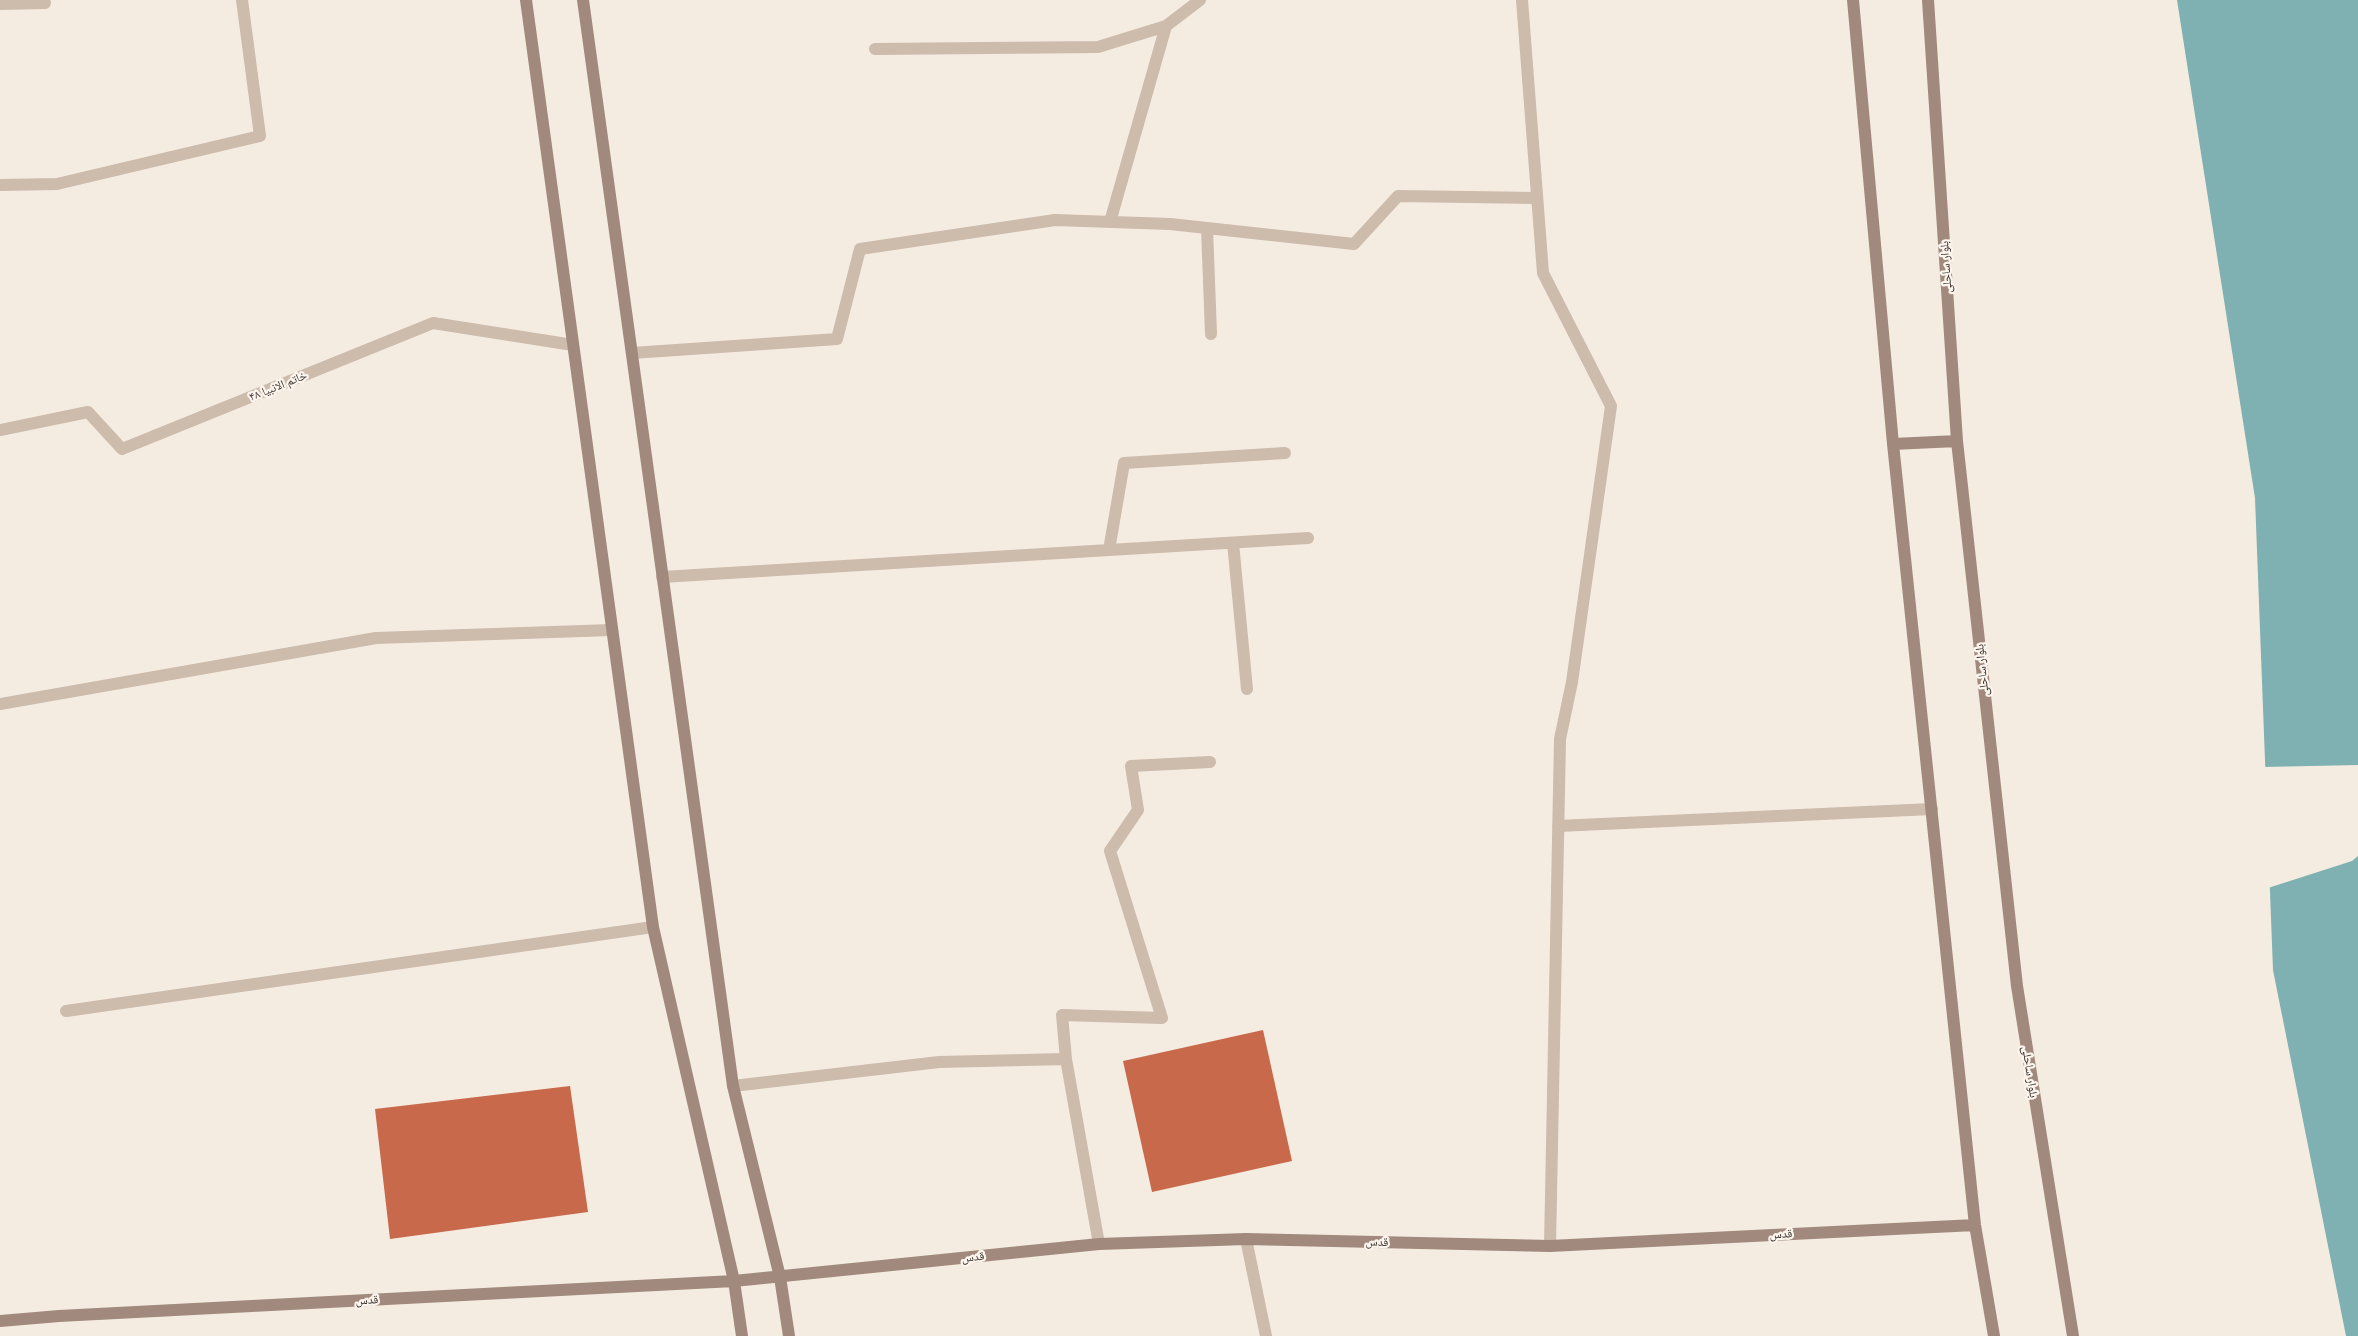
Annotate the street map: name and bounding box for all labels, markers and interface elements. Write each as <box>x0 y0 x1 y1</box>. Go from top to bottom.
street label: بلوار ساحلی <box>1937 241 1955 293</box>
street label: خاتم الانبیا ۴۸ <box>247 368 309 404</box>
street label: بلوار ساحلی <box>1972 643 1992 697</box>
street label: بلوار ساحلی <box>2019 1045 2041 1099</box>
street label: قدس <box>1769 1226 1793 1242</box>
street label: قدس <box>1365 1235 1389 1249</box>
street label: قدس <box>961 1249 985 1265</box>
street label: قدس <box>355 1292 379 1308</box>

